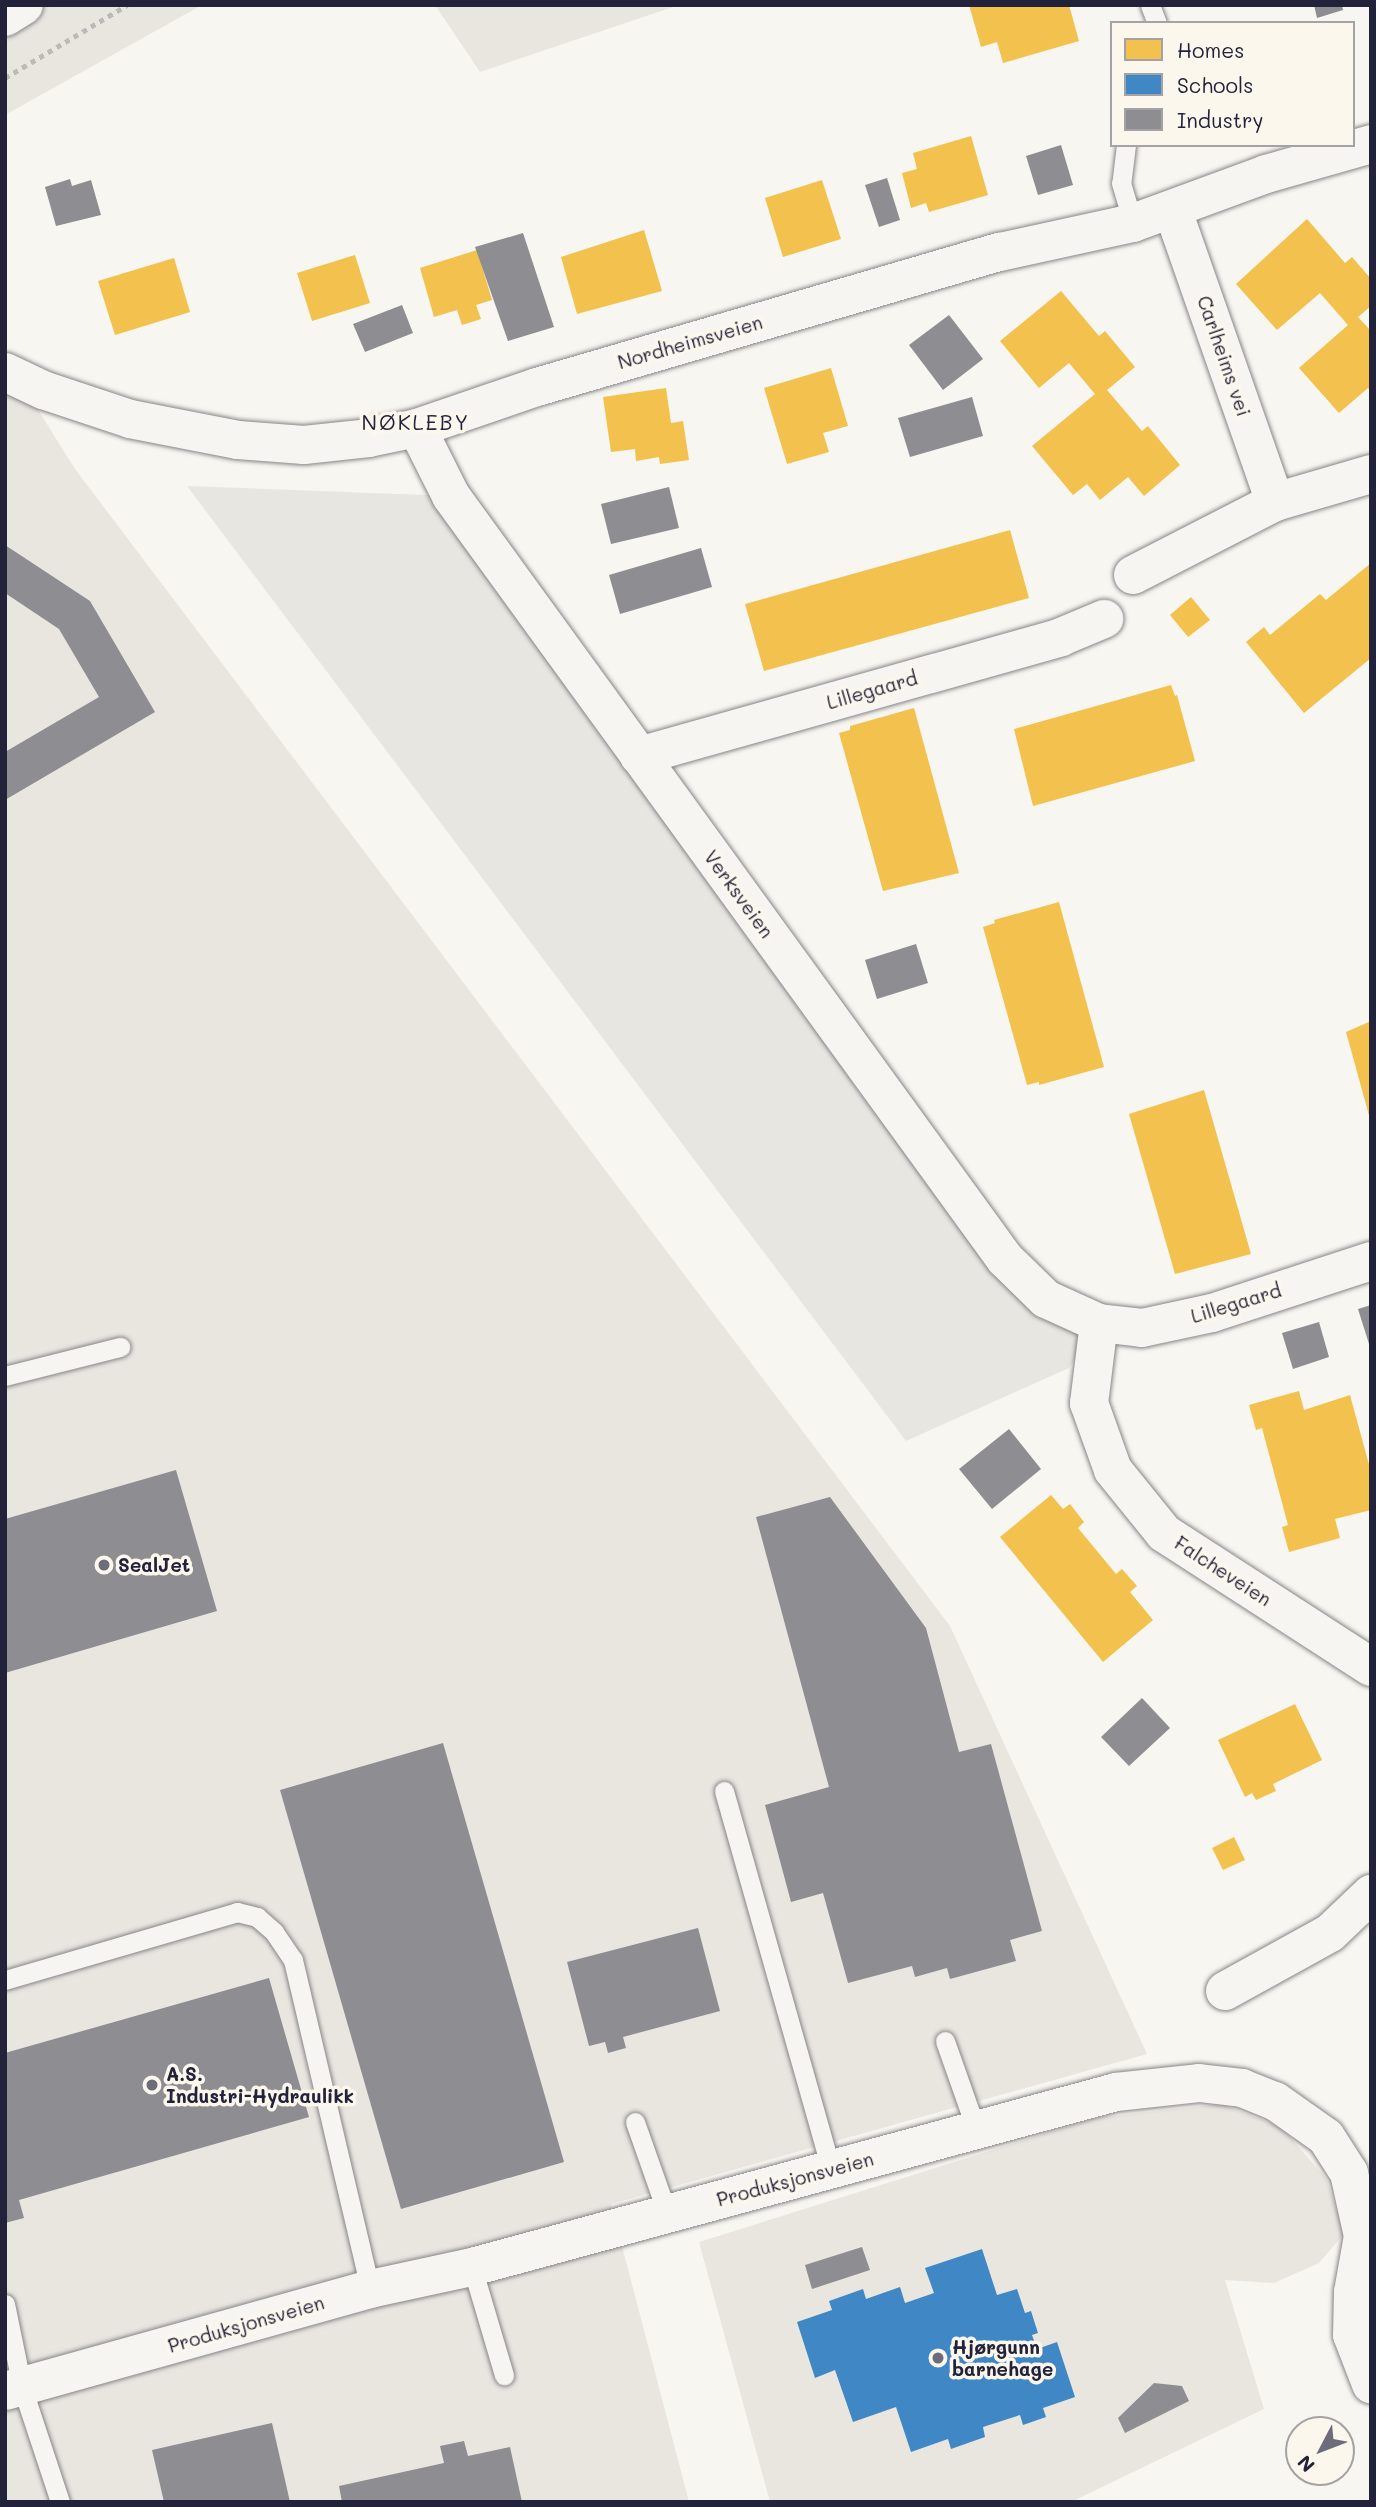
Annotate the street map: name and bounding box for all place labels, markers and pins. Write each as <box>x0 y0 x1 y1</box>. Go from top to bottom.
place label: SealJet <box>118 1554 190 1576</box>
marker: SealJet <box>96 1557 112 1573</box>
place label: A.S. Industri-Hydraulikk <box>166 2063 354 2107</box>
marker: A.S. Industri-Hydraulikk <box>144 2077 160 2093</box>
place label: Hjørgunn barnehage <box>952 2336 1053 2380</box>
marker: Hjørgunn barnehage <box>930 2350 946 2366</box>

